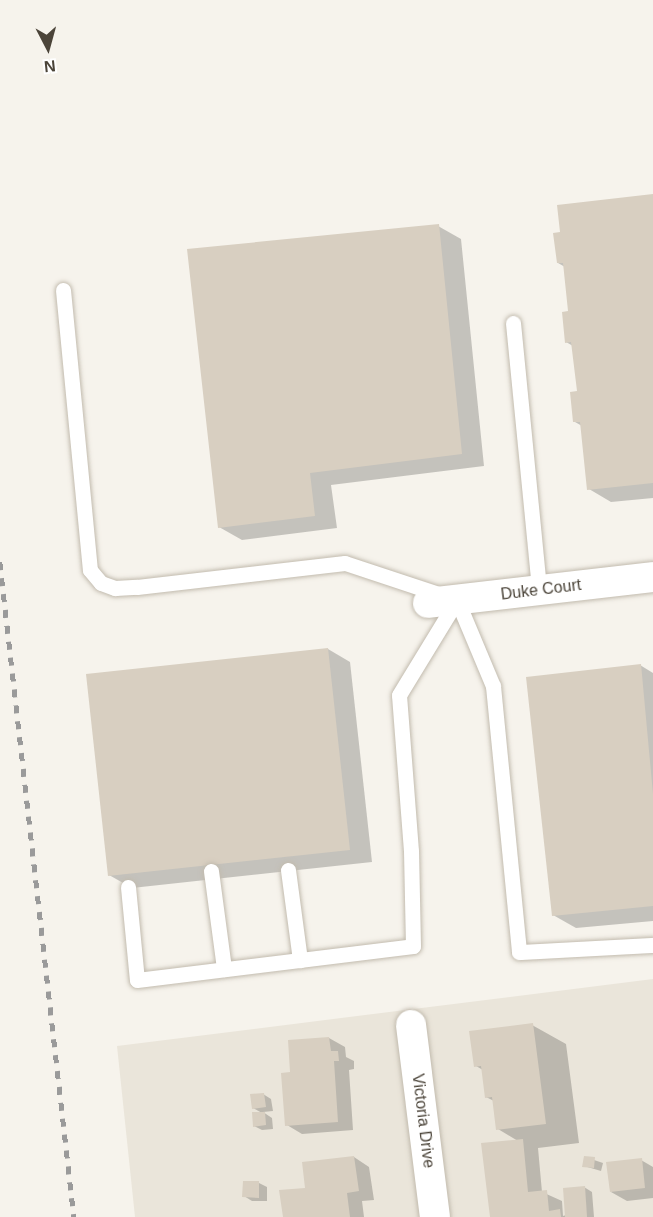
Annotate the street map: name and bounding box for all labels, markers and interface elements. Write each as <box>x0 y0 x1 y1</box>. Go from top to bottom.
north arrow <box>18 18 78 78</box>
text: N <box>43 57 57 75</box>
street label: Duke Court <box>500 576 582 604</box>
street label: Victoria Drive <box>408 1073 438 1169</box>

